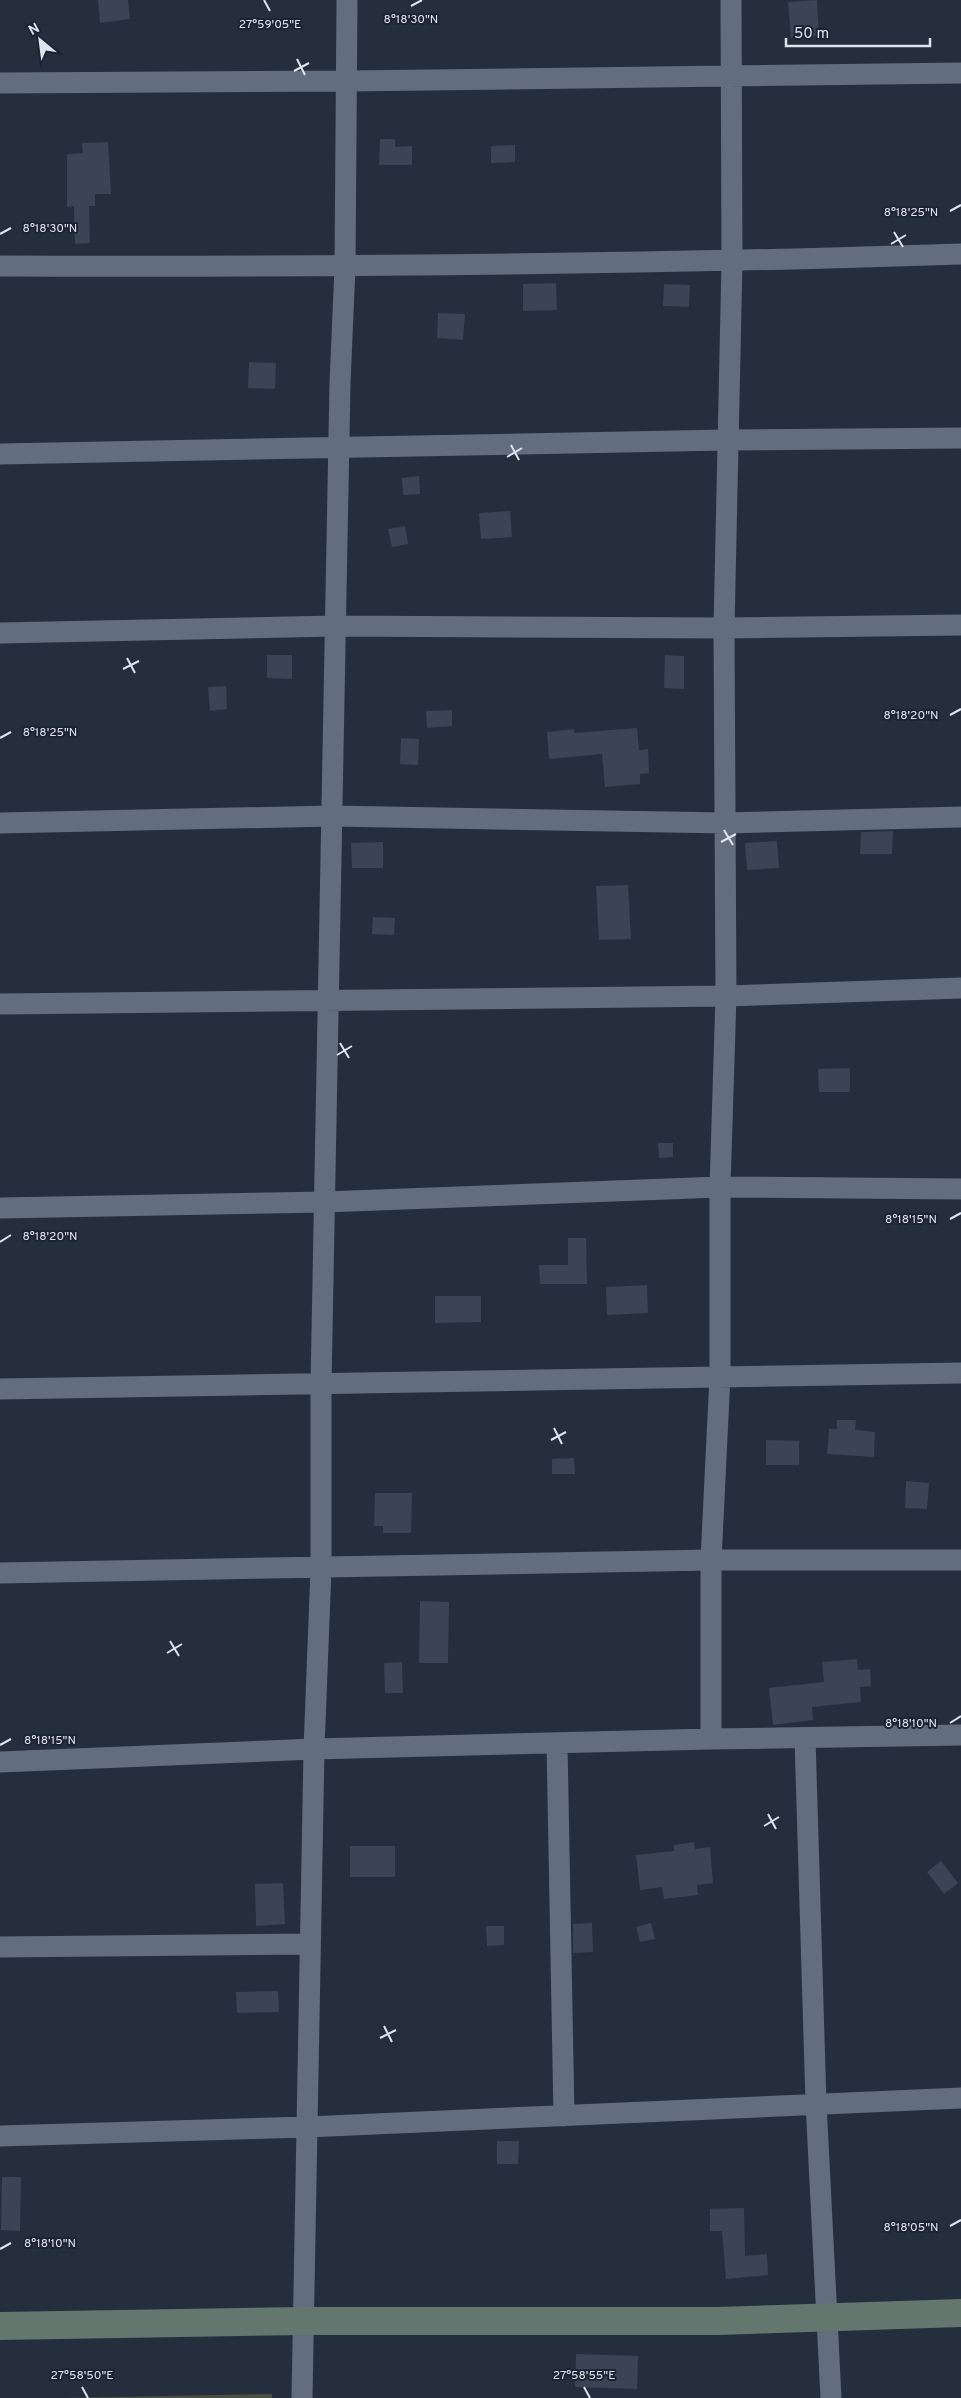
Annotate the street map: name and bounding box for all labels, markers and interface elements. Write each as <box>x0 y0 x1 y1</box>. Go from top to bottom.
text: 8°18'30"N <box>384 12 438 28</box>
north arrow <box>15 15 65 65</box>
scale bar <box>786 15 930 47</box>
text: 27°59'05"E <box>239 17 301 33</box>
text: N <box>26 20 43 40</box>
text: 50 m <box>794 25 829 44</box>
text: 8°18'25"N <box>884 205 938 221</box>
text: 8°18'30"N <box>23 221 77 237</box>
text: 8°18'20"N <box>884 708 939 724</box>
text: 8°18'25"N <box>23 725 77 741</box>
text: 8°18'15"N <box>885 1212 937 1228</box>
text: 8°18'20"N <box>23 1229 78 1245</box>
text: 8°18'10"N <box>885 1716 937 1732</box>
text: 8°18'15"N <box>24 1733 76 1749</box>
text: 8°18'05"N <box>883 2220 939 2236</box>
text: 8°18'10"N <box>24 2236 76 2252</box>
text: 27°58'50"E <box>51 2368 113 2384</box>
text: 27°58'55"E <box>553 2368 615 2384</box>

